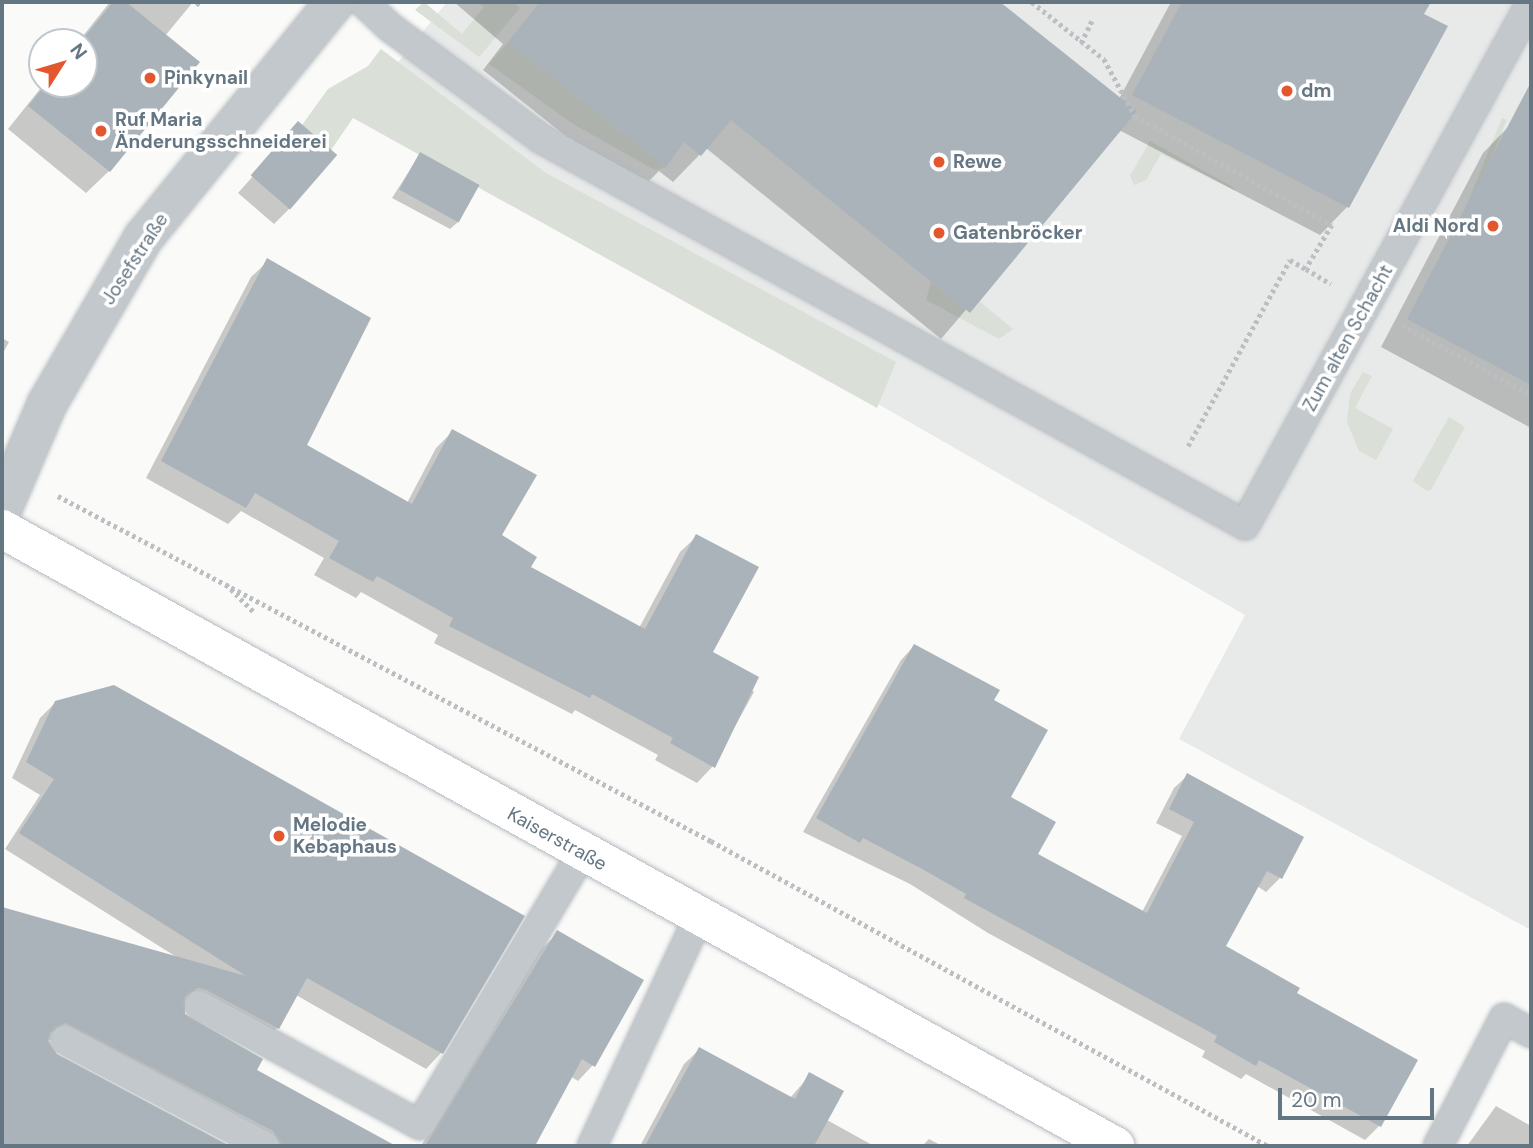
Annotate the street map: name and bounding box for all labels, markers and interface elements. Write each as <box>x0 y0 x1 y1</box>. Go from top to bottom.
north arrow <box>28 28 98 98</box>
text: N <box>64 38 93 64</box>
place label: Pinkynail <box>164 67 248 89</box>
marker: Pinkynail <box>142 70 158 86</box>
place label: dm <box>1301 80 1331 102</box>
marker: dm <box>1279 83 1295 99</box>
place label: Ruf Maria Änderungsschneiderei <box>115 109 327 153</box>
marker: Ruf Maria Änderungsschneiderei <box>93 123 109 139</box>
place label: Rewe <box>953 151 1002 173</box>
marker: Rewe <box>931 154 947 170</box>
street label: Josefstraße <box>97 209 173 309</box>
place label: Aldi Nord <box>1393 215 1479 237</box>
marker: Aldi Nord <box>1485 218 1501 234</box>
place label: Gatenbröcker <box>953 222 1083 244</box>
marker: Gatenbröcker <box>931 225 947 241</box>
street label: Zum alten Schacht <box>1298 261 1398 415</box>
street label: Kaiserstraße <box>503 802 611 876</box>
place label: Melodie Kebaphaus <box>293 814 397 858</box>
marker: Melodie Kebaphaus <box>271 828 287 844</box>
scale bar <box>1281 1074 1437 1118</box>
text: 20 m <box>1291 1086 1342 1114</box>

